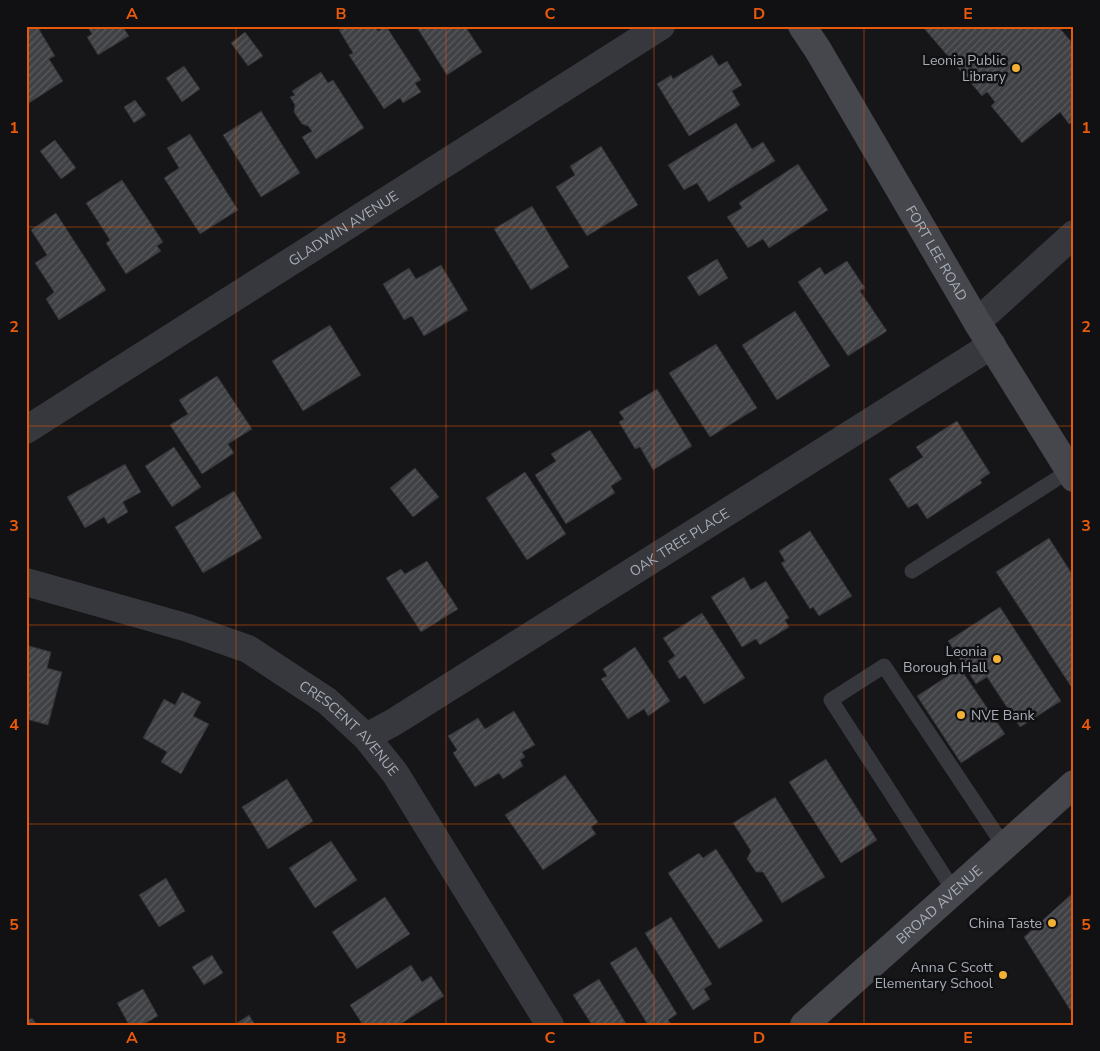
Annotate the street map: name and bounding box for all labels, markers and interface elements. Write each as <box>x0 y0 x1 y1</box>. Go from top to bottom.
text: A <box>126 3 138 25</box>
text: B <box>335 3 347 25</box>
text: C <box>545 3 556 25</box>
text: D <box>753 3 765 25</box>
text: E <box>963 3 973 25</box>
place label: Leonia Public Library <box>922 51 1007 86</box>
marker: Leonia Public Library <box>1010 62 1022 74</box>
text: 1 <box>9 117 19 139</box>
text: 1 <box>1081 117 1091 139</box>
street label: GLADWIN AVENUE <box>285 186 402 270</box>
street label: FORT LEE ROAD <box>901 202 972 304</box>
text: 2 <box>9 316 19 338</box>
text: 2 <box>1081 316 1091 338</box>
street label: OAK TREE PLACE <box>626 504 733 581</box>
text: 3 <box>9 515 19 537</box>
text: 3 <box>1081 515 1091 537</box>
place label: Leonia Borough Hall <box>903 642 988 677</box>
marker: Leonia Borough Hall <box>991 653 1003 665</box>
street label: CRESCENT AVENUE <box>296 676 403 780</box>
place label: NVE Bank <box>971 706 1036 725</box>
marker: NVE Bank <box>955 709 967 721</box>
text: 4 <box>9 714 19 736</box>
text: 4 <box>1081 714 1091 736</box>
street label: BROAD AVENUE <box>892 861 986 948</box>
text: 5 <box>9 914 19 936</box>
place label: China Taste <box>969 914 1042 933</box>
text: 5 <box>1081 914 1091 936</box>
marker: China Taste <box>1046 917 1058 929</box>
place label: Anna C Scott Elementary School <box>875 958 994 993</box>
marker: Anna C Scott Elementary School <box>997 969 1009 981</box>
text: A <box>126 1027 138 1049</box>
text: B <box>335 1027 347 1049</box>
text: C <box>545 1027 556 1049</box>
text: D <box>753 1027 765 1049</box>
text: E <box>963 1027 973 1049</box>

